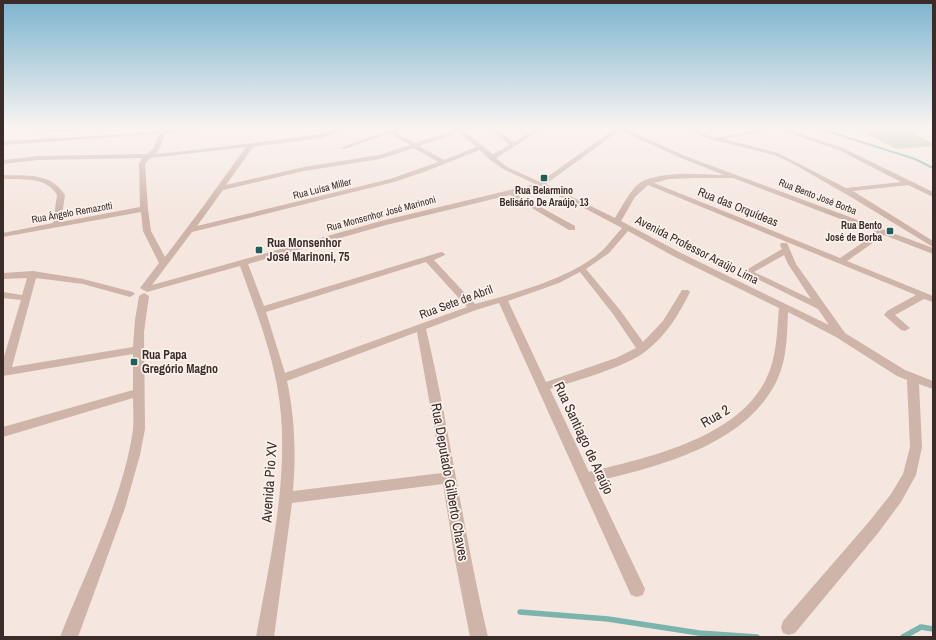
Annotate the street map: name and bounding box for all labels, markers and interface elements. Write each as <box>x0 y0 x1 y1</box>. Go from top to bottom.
marker: Rua Belarmino Belisário De Araújo, 13 <box>539 173 549 183</box>
street label: Rua Luísa Miller <box>292 175 353 202</box>
street label: Rua Bento José Borba <box>777 176 859 217</box>
place label: Rua Belarmino Belisário De Araújo, 13 <box>499 184 589 209</box>
street label: Rua das Orquídeas <box>695 184 781 230</box>
street label: Rua Monsenhor José Marinoni <box>325 193 437 234</box>
street label: Rua Ângelo Remazotti <box>31 199 114 226</box>
street label: Avenida Professor Araújo Lima <box>632 212 762 288</box>
place label: Rua Bento José de Borba <box>825 219 882 244</box>
marker: Rua Bento José de Borba <box>885 226 895 236</box>
place label: Rua Monsenhor José Marinoni, 75 <box>267 235 350 265</box>
marker: Rua Monsenhor José Marinoni, 75 <box>254 245 264 255</box>
street label: Rua Sete de Abril <box>417 281 495 323</box>
place label: Rua Papa Gregório Magno <box>142 347 218 377</box>
marker: Rua Papa Gregório Magno <box>129 357 139 367</box>
street label: Rua Santiago de Araújo <box>550 379 618 497</box>
street label: Rua 2 <box>697 401 733 431</box>
street label: Rua Deputado Gilberto Chaves <box>427 402 473 563</box>
street label: Avenida Pio XV <box>257 441 281 524</box>

